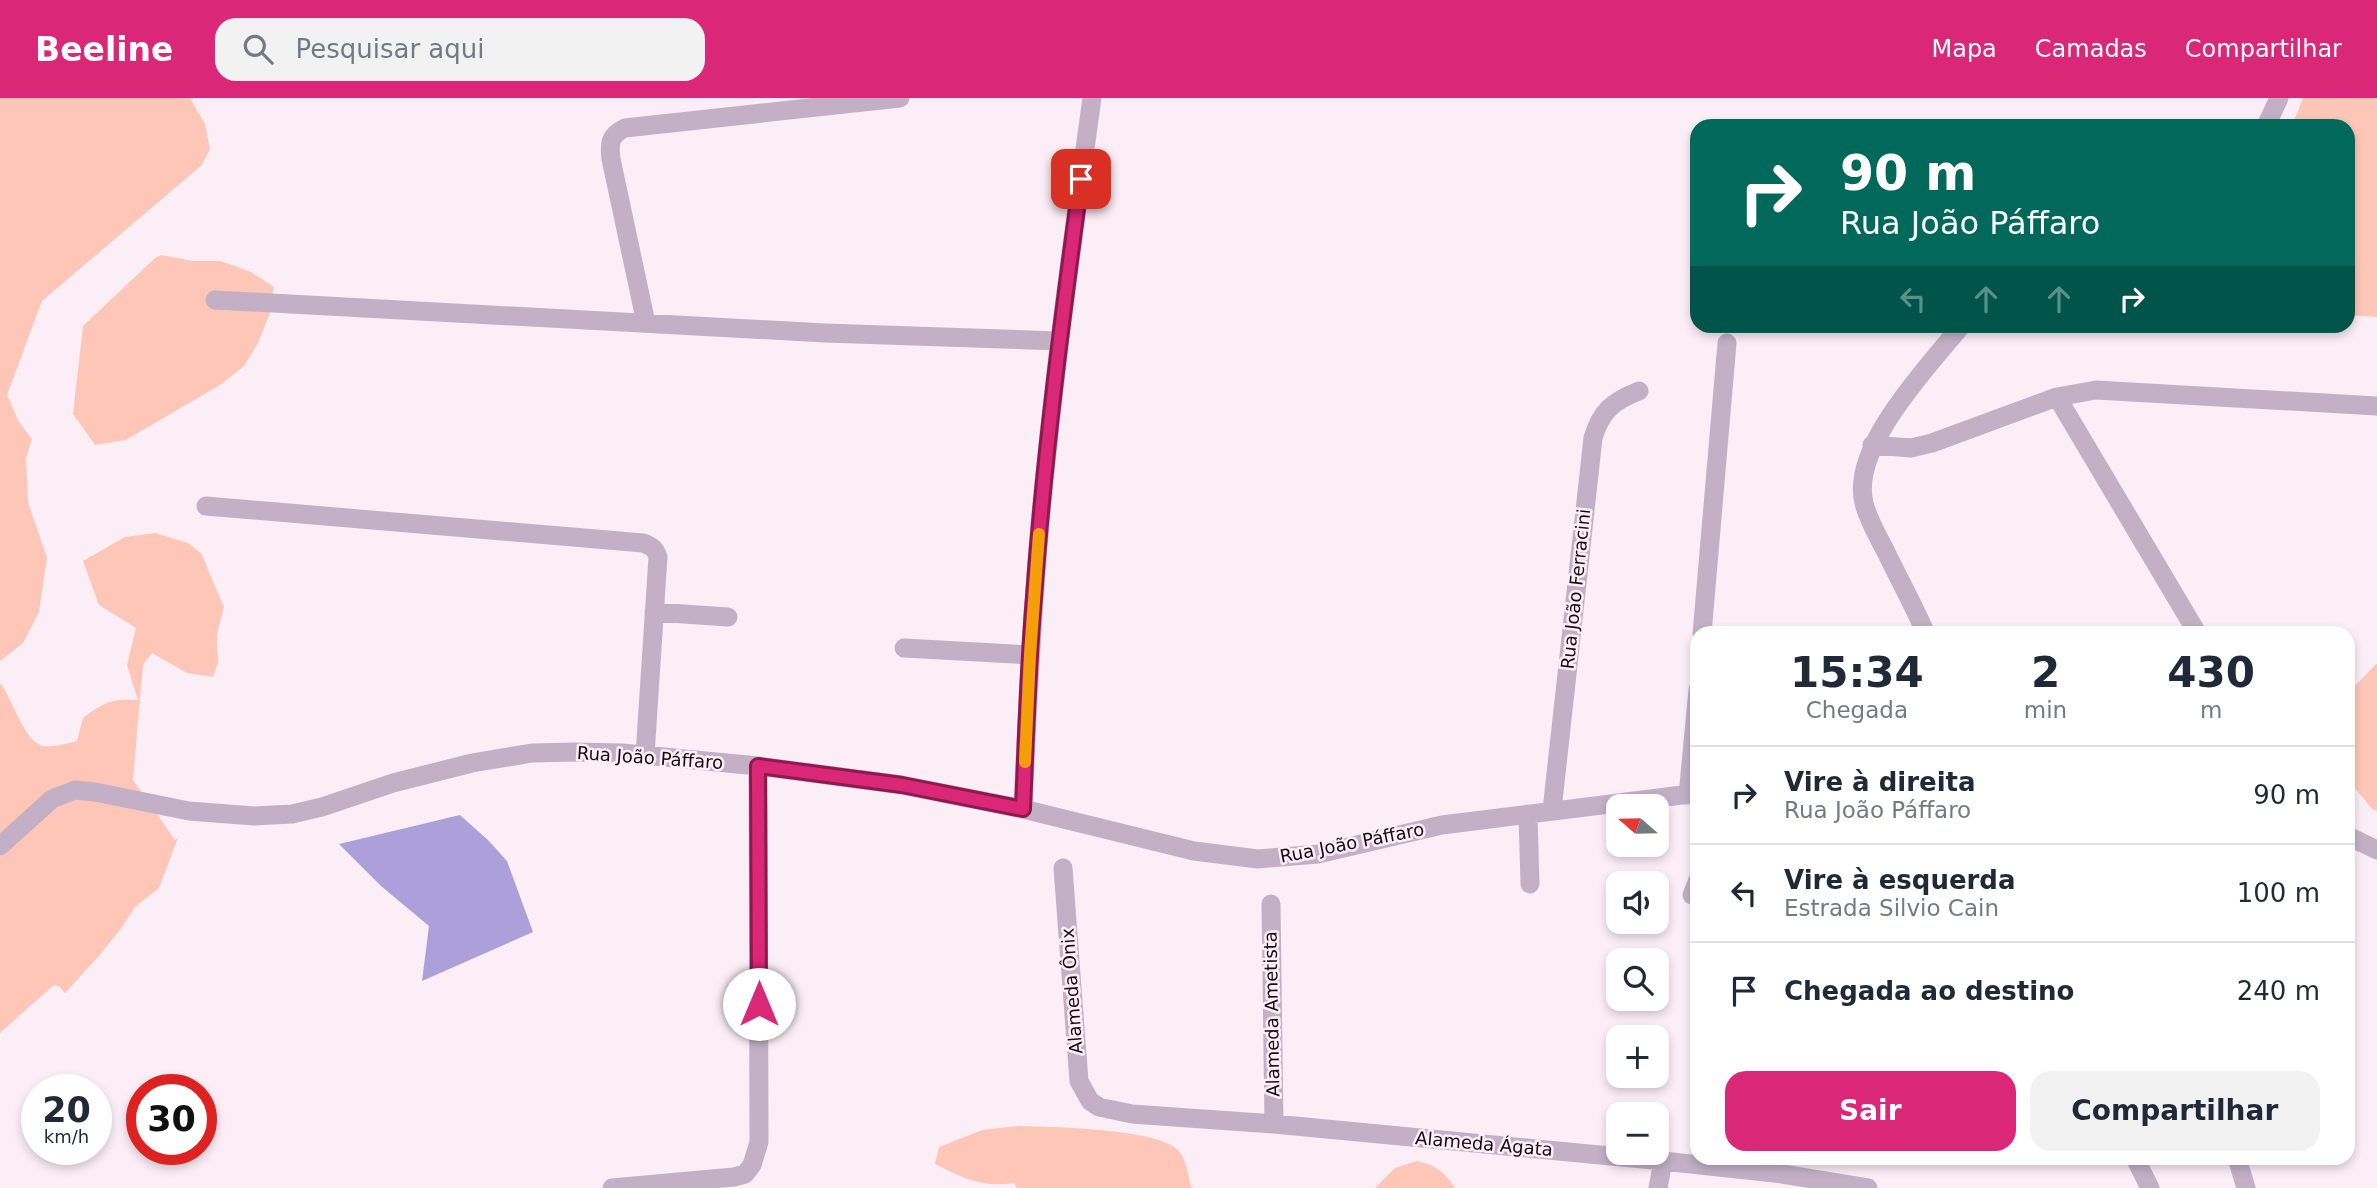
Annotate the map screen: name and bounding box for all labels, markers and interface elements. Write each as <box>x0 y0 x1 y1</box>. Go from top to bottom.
search box <box>215 18 705 81</box>
text: Beeline <box>35 30 173 69</box>
icon: search <box>239 30 277 68</box>
text: Pesquisar aqui <box>295 34 485 64</box>
text: Mapa <box>1931 35 1997 63</box>
text: Camadas <box>2035 35 2147 63</box>
text: Compartilhar <box>2185 35 2342 63</box>
text: 90 m <box>1840 145 1976 202</box>
icon: right <box>1725 147 1816 238</box>
pin <box>1051 149 1111 209</box>
icon: arrive <box>1062 160 1100 198</box>
text: Rua João Páffaro <box>1840 204 2100 242</box>
icon: left <box>1894 280 1932 318</box>
icon: ahead <box>1967 280 2005 318</box>
icon: ahead <box>2040 280 2078 318</box>
icon: right <box>2113 280 2151 318</box>
street label: Rua João Ferracini <box>1557 508 1594 670</box>
text: 15:34 <box>1790 648 1924 697</box>
text: 2 <box>2031 648 2060 697</box>
text: 430 <box>2167 648 2255 697</box>
text: Chegada <box>1806 697 1908 723</box>
text: min <box>2024 697 2067 723</box>
text: m <box>2200 697 2222 723</box>
street label: Rua João Páffaro <box>576 742 724 773</box>
text: Vire à direita <box>1784 767 1976 797</box>
icon: right <box>1725 776 1763 814</box>
text: 90 m <box>2253 780 2320 810</box>
north arrow <box>1606 794 1670 858</box>
map controls <box>1606 794 1669 1165</box>
text: Rua João Páffaro <box>1784 797 1971 823</box>
street label: Rua João Páffaro <box>1278 818 1426 867</box>
text: Vire à esquerda <box>1784 865 2016 895</box>
button: sound <box>1606 871 1669 934</box>
icon: left <box>1725 874 1763 912</box>
text: 100 m <box>2237 878 2320 908</box>
text: Estrada Silvio Cain <box>1784 895 1999 921</box>
street label: Alameda Ônix <box>1057 927 1086 1055</box>
street label: Alameda Ametista <box>1260 931 1283 1097</box>
button: search <box>1606 948 1669 1011</box>
position arrow <box>722 967 796 1041</box>
icon: arrive <box>1725 972 1763 1010</box>
text: Chegada ao destino <box>1784 976 2074 1006</box>
text: 240 m <box>2237 976 2320 1006</box>
button: + <box>1606 1025 1669 1088</box>
button: Sair <box>1725 1071 2016 1151</box>
button: Compartilhar <box>2030 1071 2320 1151</box>
speed limit sign: 30 <box>126 1074 217 1165</box>
text: 20 <box>42 1090 91 1130</box>
button: − <box>1606 1102 1669 1165</box>
text: km/h <box>44 1126 89 1147</box>
street label: Alameda Ágata <box>1414 1127 1554 1160</box>

